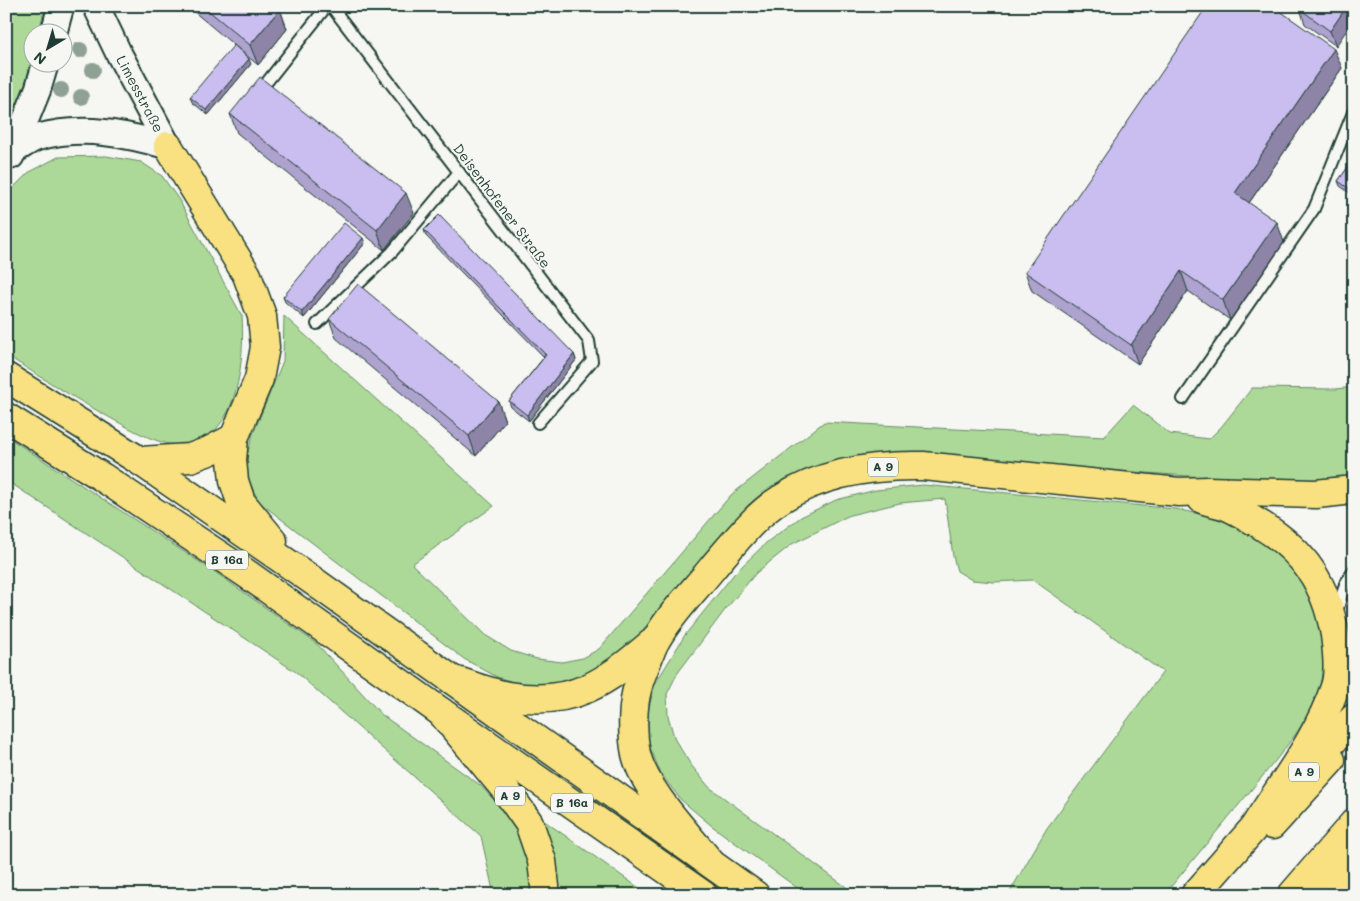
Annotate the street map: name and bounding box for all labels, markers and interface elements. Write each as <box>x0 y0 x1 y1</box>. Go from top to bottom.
north arrow <box>22 22 72 72</box>
text: N <box>30 48 50 69</box>
street label: Limesstraße <box>112 52 169 136</box>
street label: Deisenhofener Straße <box>449 140 556 272</box>
road number: A 9 <box>868 458 898 477</box>
road number: B 16a <box>206 550 248 570</box>
road number: A 9 <box>1289 762 1319 782</box>
road number: A 9 <box>495 786 525 806</box>
road number: B 16a <box>551 794 593 812</box>

